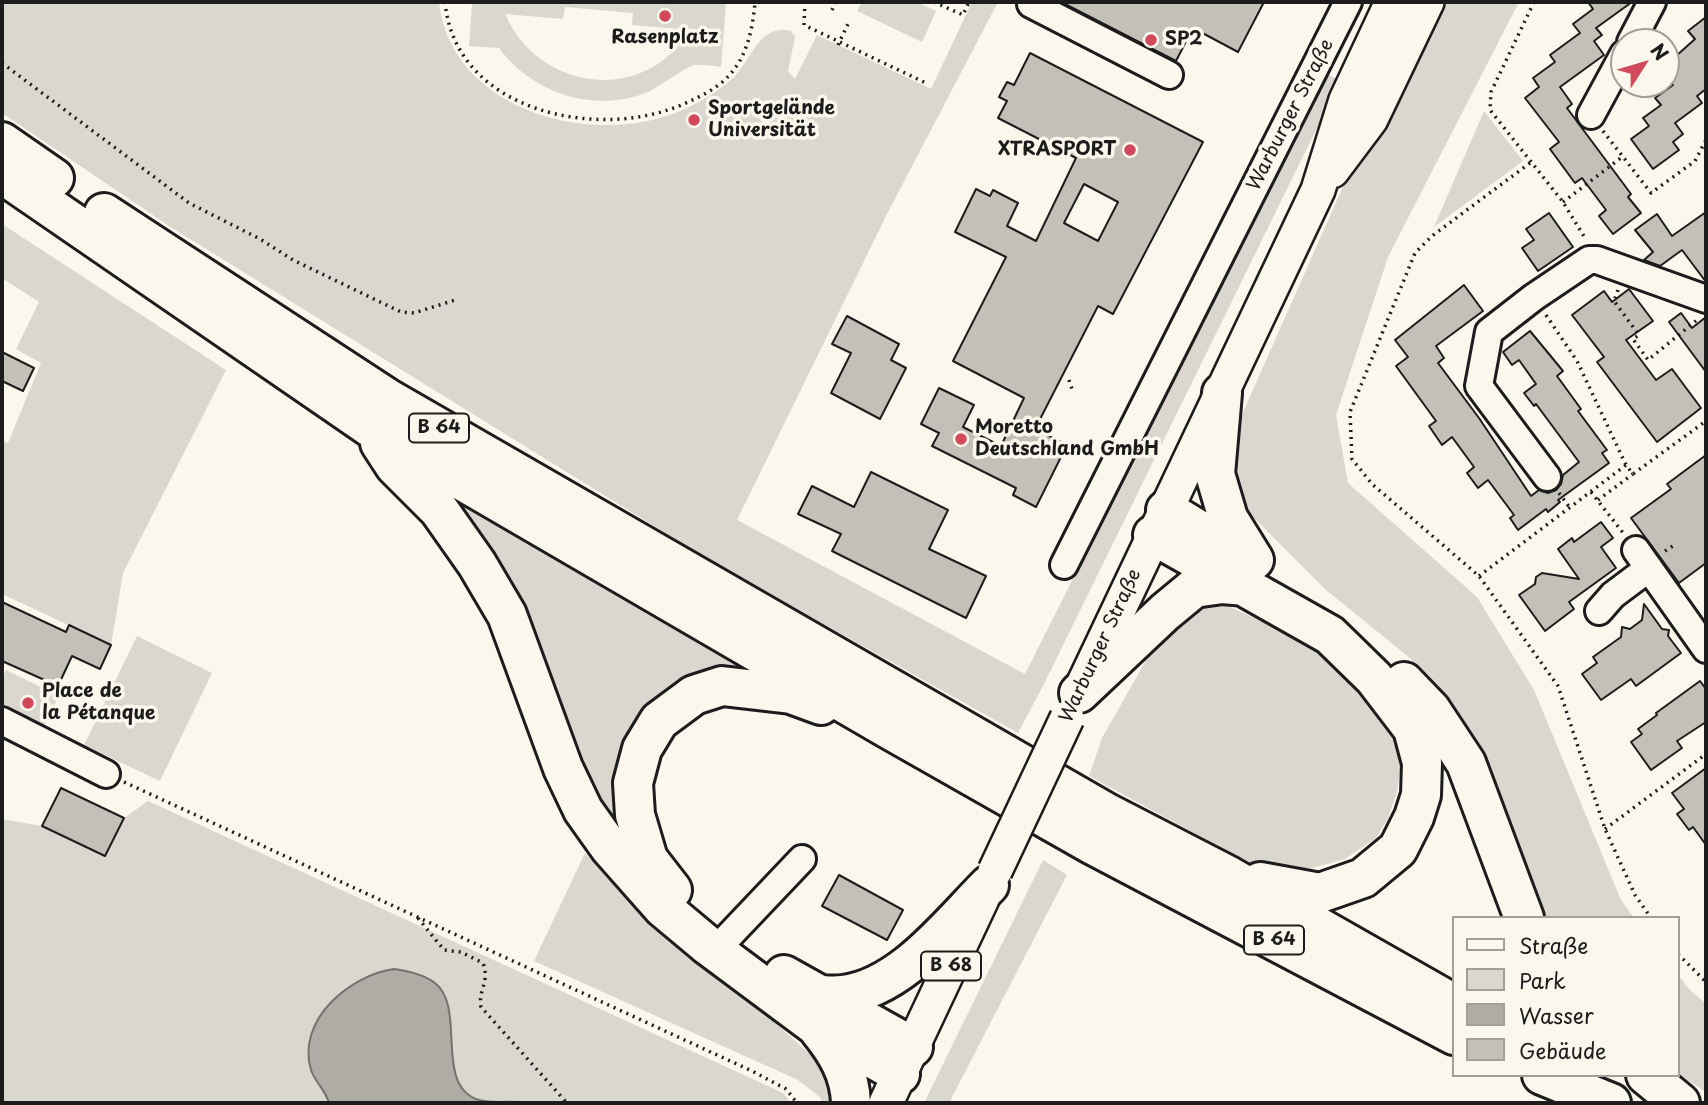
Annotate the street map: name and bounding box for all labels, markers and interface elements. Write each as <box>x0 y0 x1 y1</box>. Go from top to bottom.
marker: Rasenplatz <box>657 8 673 24</box>
place label: Rasenplatz <box>611 27 719 49</box>
north arrow <box>1610 28 1680 98</box>
place label: SP2 <box>1165 29 1202 51</box>
marker: SP2 <box>1143 32 1159 48</box>
street label: Warburger Straße <box>1243 35 1339 195</box>
text: N <box>1644 37 1676 66</box>
place label: Sportgelände Universität <box>708 98 835 142</box>
marker: Sportgelände Universität <box>686 112 702 128</box>
place label: XTRASPORT <box>998 139 1116 161</box>
marker: XTRASPORT <box>1122 142 1138 158</box>
road number: B 64 <box>409 414 469 442</box>
place label: Moretto Deutschland GmbH <box>975 417 1159 461</box>
marker: Moretto Deutschland GmbH <box>953 431 969 447</box>
street label: Warburger Straße <box>1055 566 1147 726</box>
place label: Place de la Pétanque <box>42 681 155 725</box>
marker: Place de la Pétanque <box>20 695 36 711</box>
legend <box>1452 916 1680 1077</box>
road number: B 64 <box>1244 925 1304 954</box>
text: Straße <box>1519 929 1588 961</box>
road number: B 68 <box>921 951 981 981</box>
text: Park <box>1519 964 1566 996</box>
text: Wasser <box>1519 999 1594 1031</box>
text: Gebäude <box>1519 1034 1606 1066</box>

